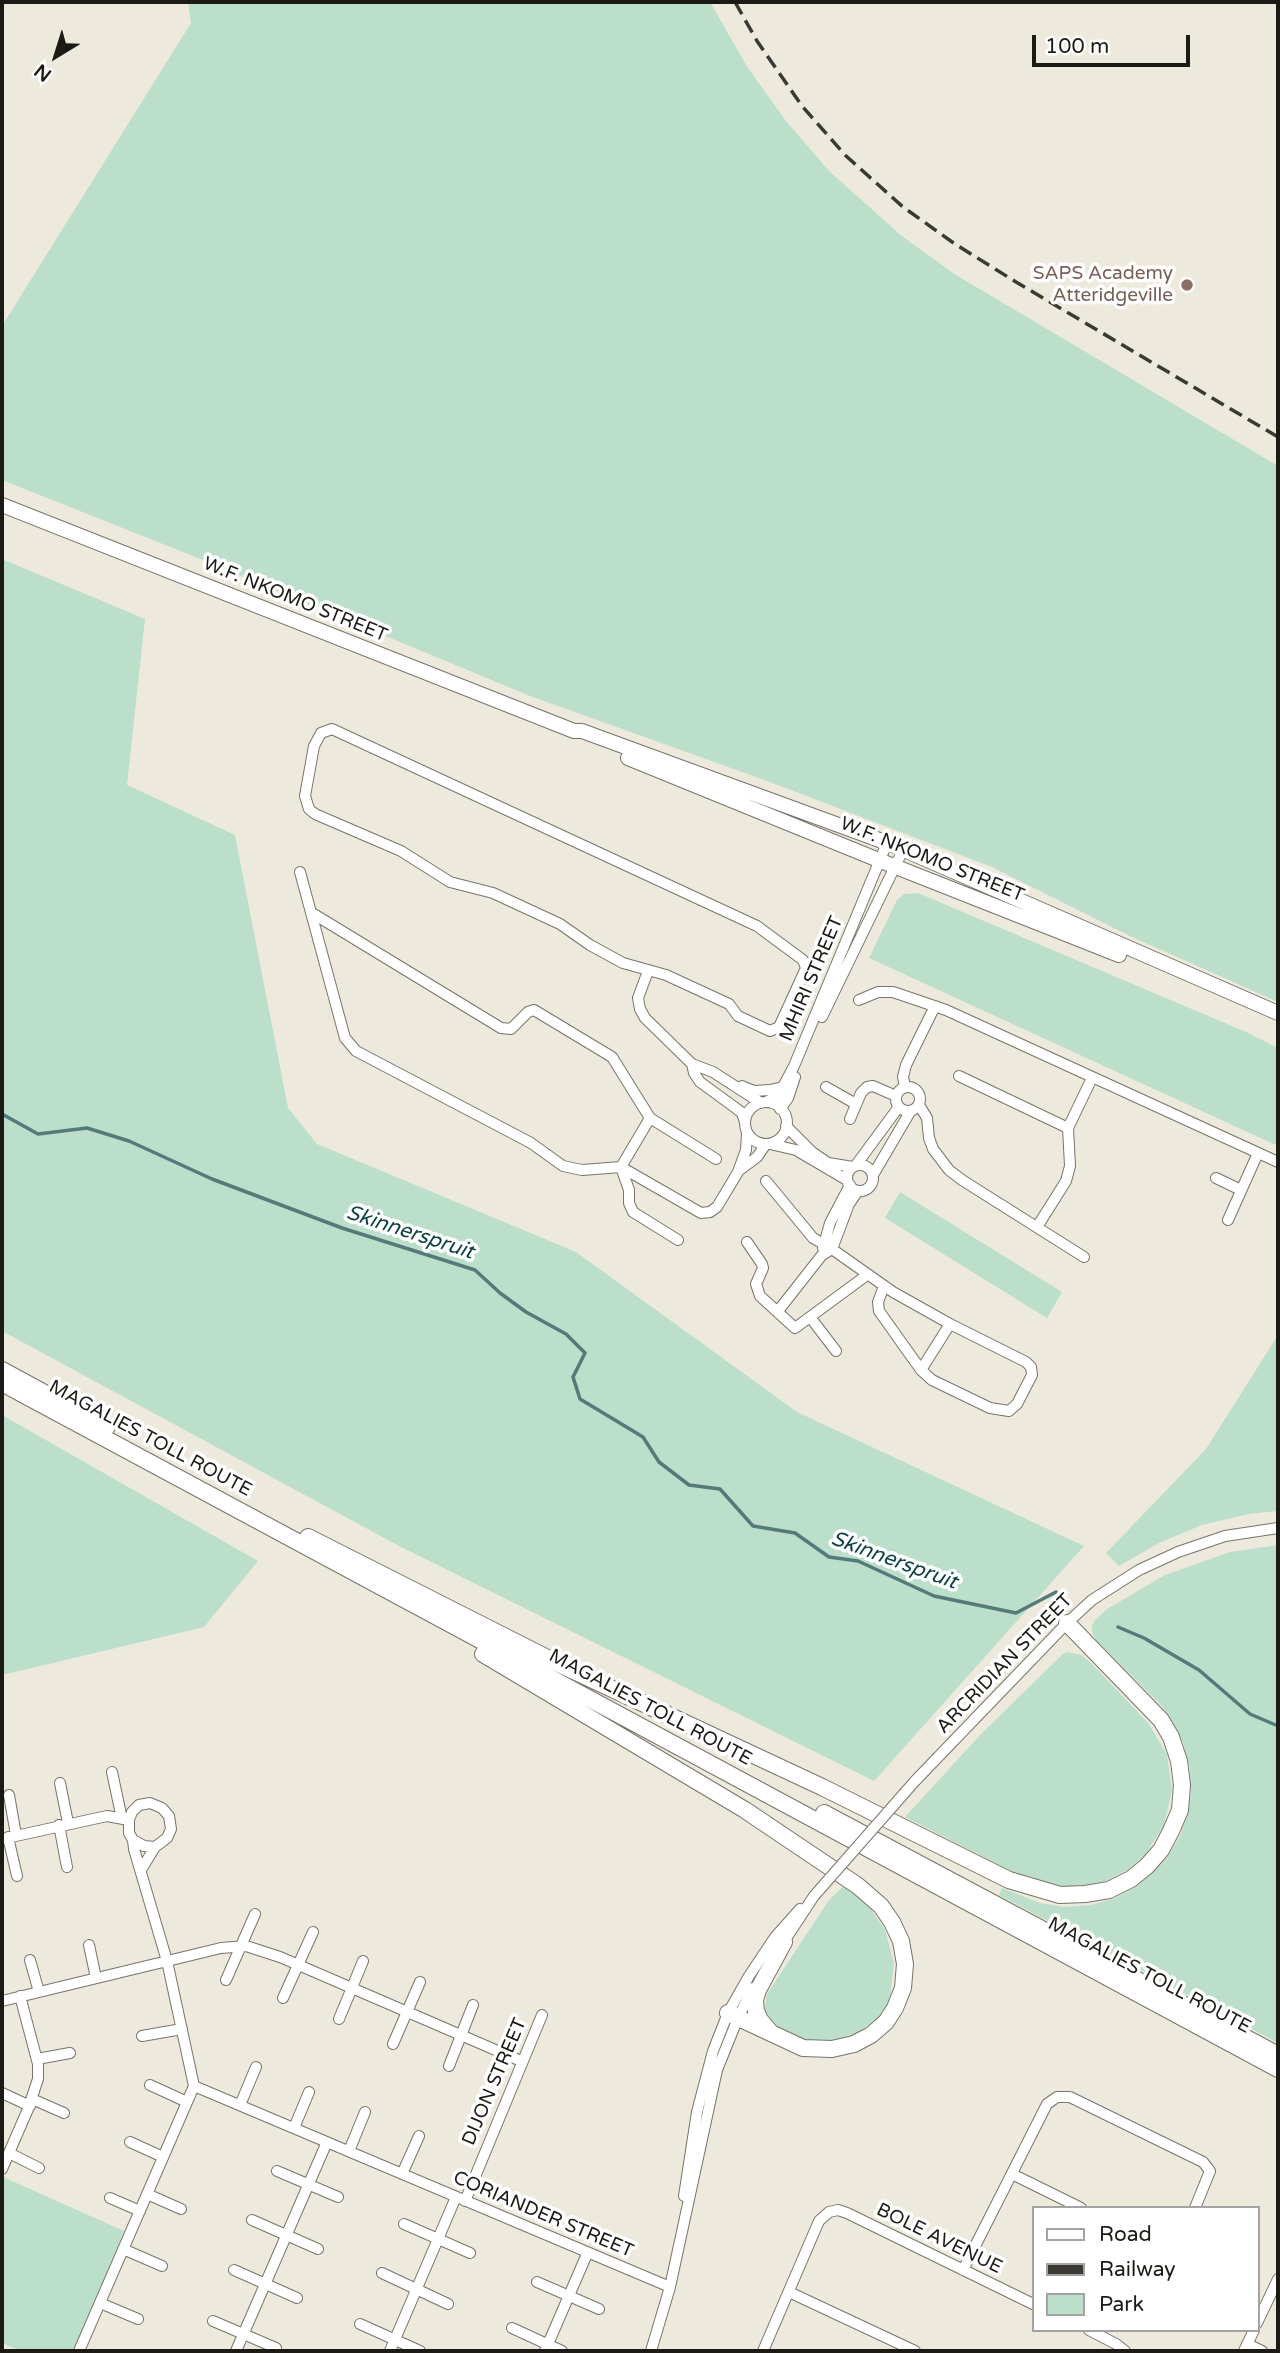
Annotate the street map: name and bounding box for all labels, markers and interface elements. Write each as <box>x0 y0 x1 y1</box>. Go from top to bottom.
north arrow <box>21 21 91 91</box>
scale bar <box>1035 21 1192 65</box>
text: 100 m <box>1045 34 1109 59</box>
text: N <box>30 59 56 86</box>
place label: SAPS Academy Atteridgeville <box>1033 263 1173 307</box>
marker: SAPS Academy Atteridgeville <box>1179 277 1195 293</box>
street label: W.F. NKOMO STREET <box>200 553 390 647</box>
street label: W.F. NKOMO STREET <box>837 813 1027 907</box>
street label: MHIRI STREET <box>775 913 849 1045</box>
water label: Skinnerspruit <box>343 1201 477 1265</box>
street label: MAGALIES TOLL ROUTE <box>45 1376 255 1502</box>
water label: Skinnerspruit <box>828 1527 960 1595</box>
street label: ARCRIDIAN STREET <box>932 1589 1078 1739</box>
street label: MAGALIES TOLL ROUTE <box>545 1645 755 1771</box>
street label: MAGALIES TOLL ROUTE <box>1044 1913 1254 2039</box>
street label: DIJON STREET <box>458 2015 532 2149</box>
street label: CORIANDER STREET <box>450 2167 636 2263</box>
street label: BOLE AVENUE <box>872 2199 1006 2279</box>
legend <box>1032 2206 1259 2332</box>
text: Road <box>1099 2222 1152 2247</box>
text: Railway <box>1099 2257 1176 2282</box>
text: Park <box>1099 2292 1144 2317</box>

